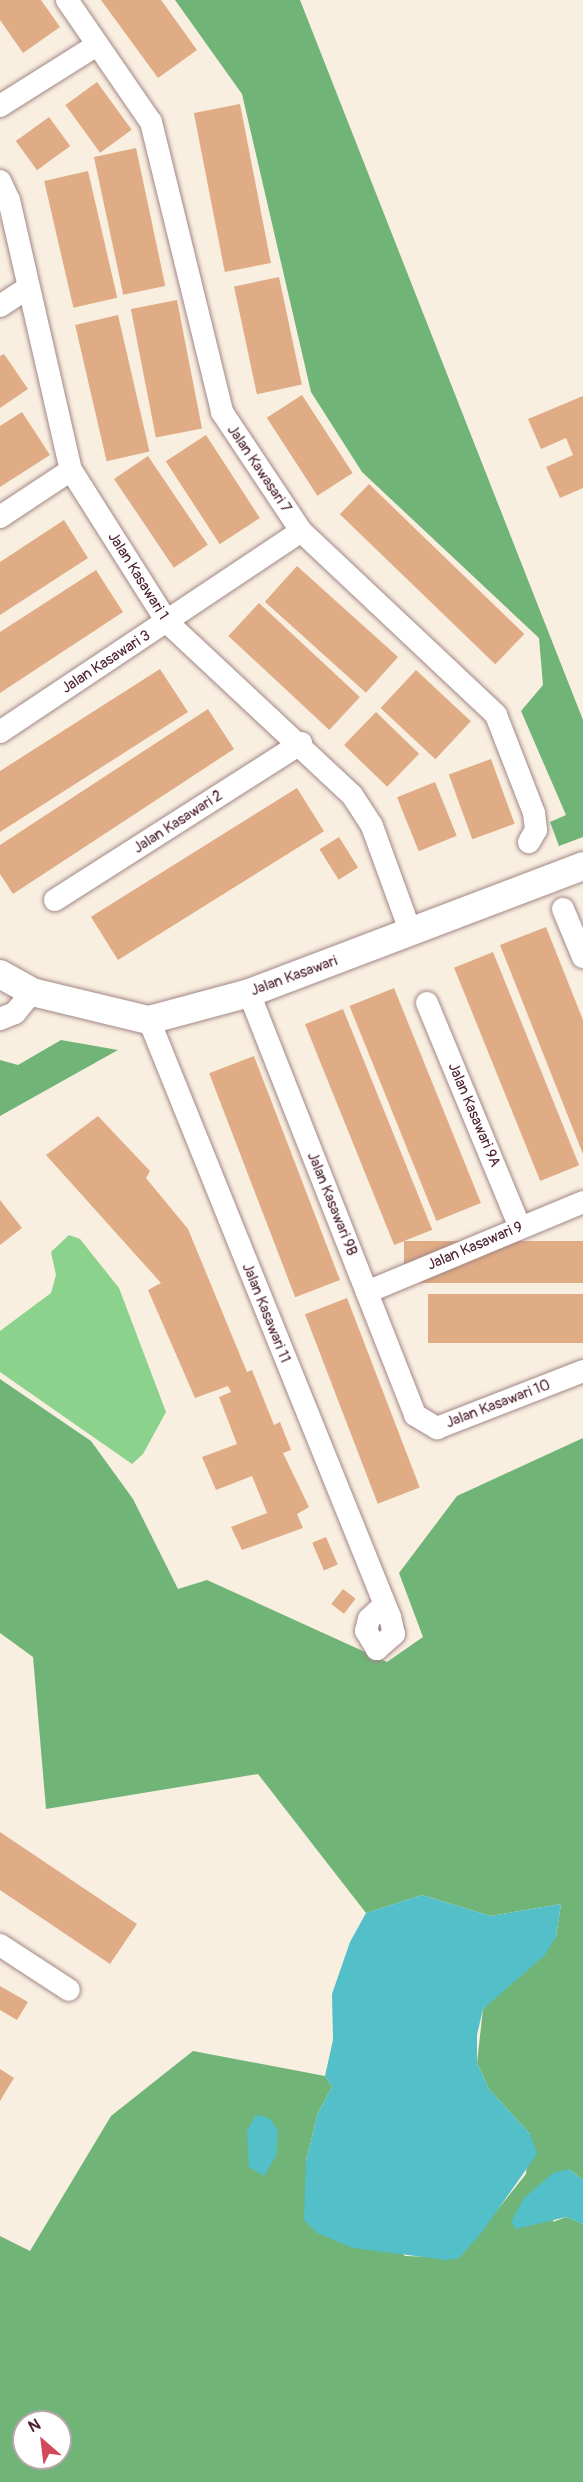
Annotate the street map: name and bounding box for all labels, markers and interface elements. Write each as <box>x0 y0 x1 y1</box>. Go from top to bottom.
street label: Jalan Kawasari 7 <box>223 422 295 516</box>
street label: Jalan Kasawari 1 <box>104 529 172 623</box>
street label: Jalan Kasawari 3 <box>58 627 154 697</box>
street label: Jalan Kasawari 2 <box>130 787 226 857</box>
street label: Jalan Kasawari <box>248 952 340 1000</box>
street label: Jalan Kasawari 9A <box>444 1060 504 1170</box>
street label: Jalan Kasawari 9B <box>303 1149 361 1259</box>
street label: Jalan Kasawari 9 <box>425 1218 525 1274</box>
street label: Jalan Kasawari 11 <box>238 1261 294 1365</box>
street label: Jalan Kasawari 10 <box>443 1376 553 1432</box>
north arrow <box>12 2410 72 2470</box>
text: N <box>25 2415 44 2437</box>

